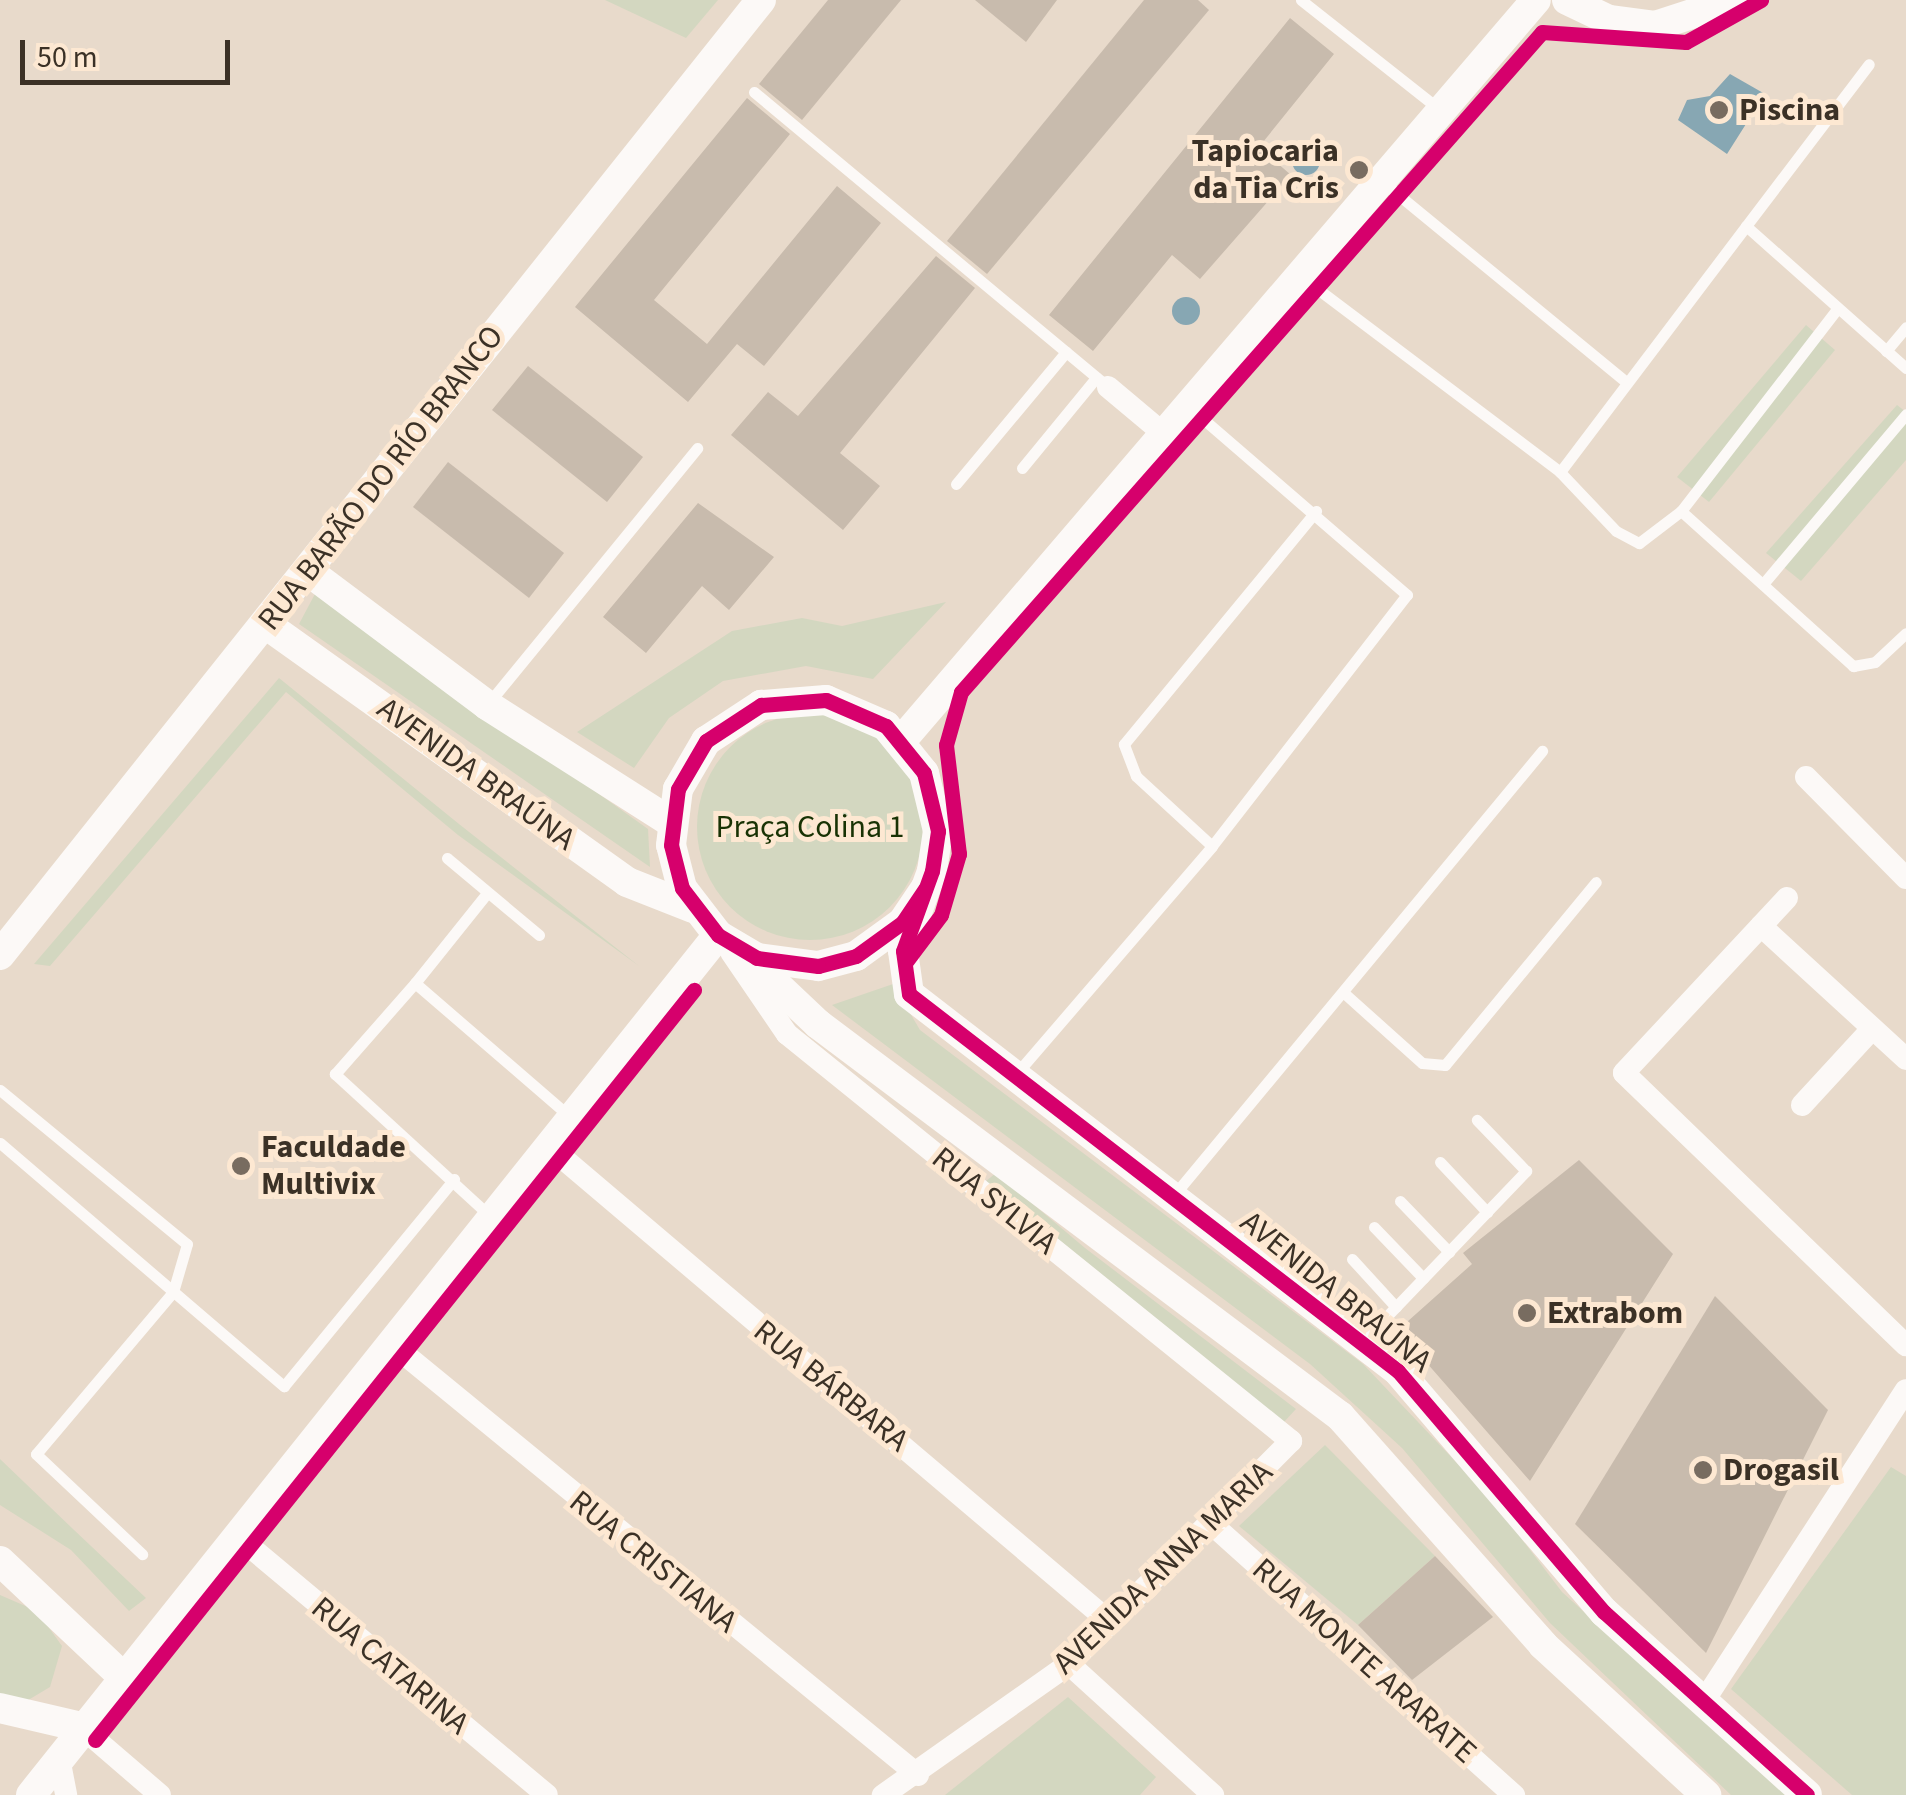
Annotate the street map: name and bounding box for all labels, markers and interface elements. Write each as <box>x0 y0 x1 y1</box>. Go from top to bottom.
scale bar <box>25 20 235 82</box>
text: 50 m <box>37 36 98 79</box>
place label: Piscina <box>1739 91 1840 129</box>
marker: Piscina <box>1708 99 1730 121</box>
place label: Tapiocaria da Tia Cris <box>1191 133 1339 208</box>
marker: Tapiocaria da Tia Cris <box>1348 159 1370 181</box>
street label: RUA BARÃO DO RÍO BRANCO <box>250 318 512 638</box>
street label: AVENIDA BRAÚNA <box>370 689 582 859</box>
park label: Praça Colina 1 <box>716 808 904 846</box>
place label: Faculdade Multivix <box>261 1129 406 1204</box>
street label: RUA SYLVIA <box>924 1139 1064 1263</box>
marker: Faculdade Multivix <box>230 1155 252 1177</box>
street label: AVENIDA BRAÚNA <box>1233 1203 1439 1381</box>
place label: Extrabom <box>1547 1294 1683 1332</box>
marker: Extrabom <box>1516 1302 1538 1324</box>
street label: RUA BÁRBARA <box>746 1312 916 1460</box>
place label: Drogasil <box>1723 1451 1839 1489</box>
street label: AVENIDA ANNA MARIA <box>1045 1454 1281 1682</box>
marker: Drogasil <box>1692 1459 1714 1481</box>
street label: RUA CRISTIANA <box>561 1483 745 1641</box>
street label: RUA MONTE ARARATE <box>1244 1550 1484 1772</box>
street label: RUA CATARINA <box>303 1589 477 1743</box>

